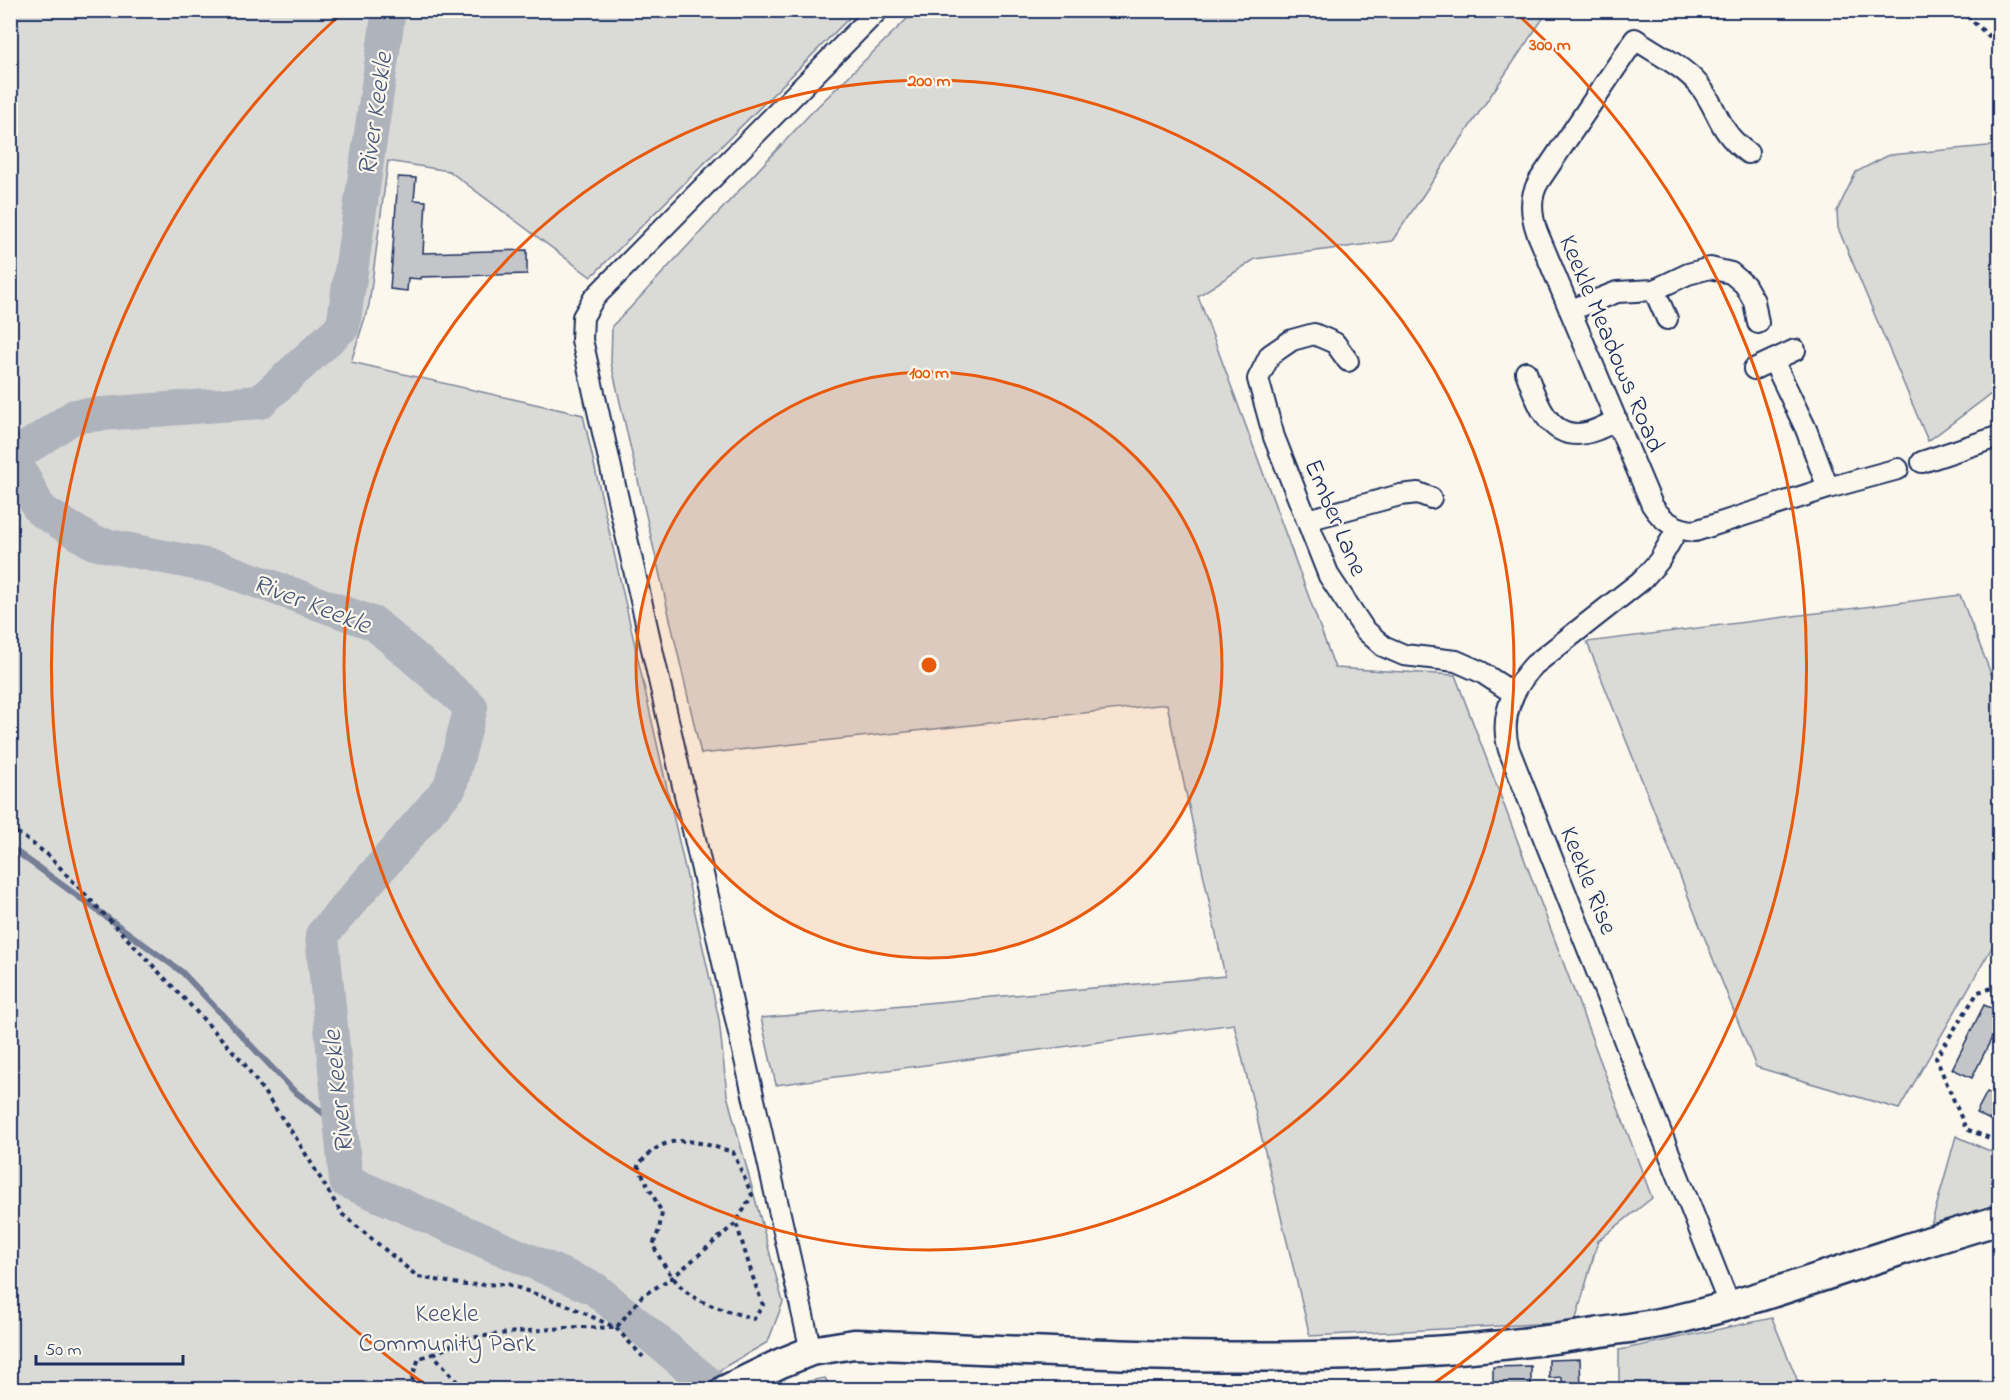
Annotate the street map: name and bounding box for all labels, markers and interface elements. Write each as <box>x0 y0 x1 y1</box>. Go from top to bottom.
text: 300 m <box>1528 33 1571 59</box>
water label: River Keekle <box>349 48 405 178</box>
text: 200 m <box>907 69 951 95</box>
street label: Keekle Meadows Road <box>1547 230 1673 459</box>
text: 100 m <box>909 361 949 387</box>
street label: Ember Lane <box>1293 454 1376 583</box>
water label: River Keekle <box>246 565 378 646</box>
centre of rings <box>919 655 939 675</box>
street label: Keekle Rise <box>1548 821 1626 941</box>
water label: River Keekle <box>313 1026 365 1155</box>
park label: Keekle Community Park <box>358 1296 536 1364</box>
scale bar <box>36 1328 183 1366</box>
text: 50 m <box>45 1338 82 1364</box>

